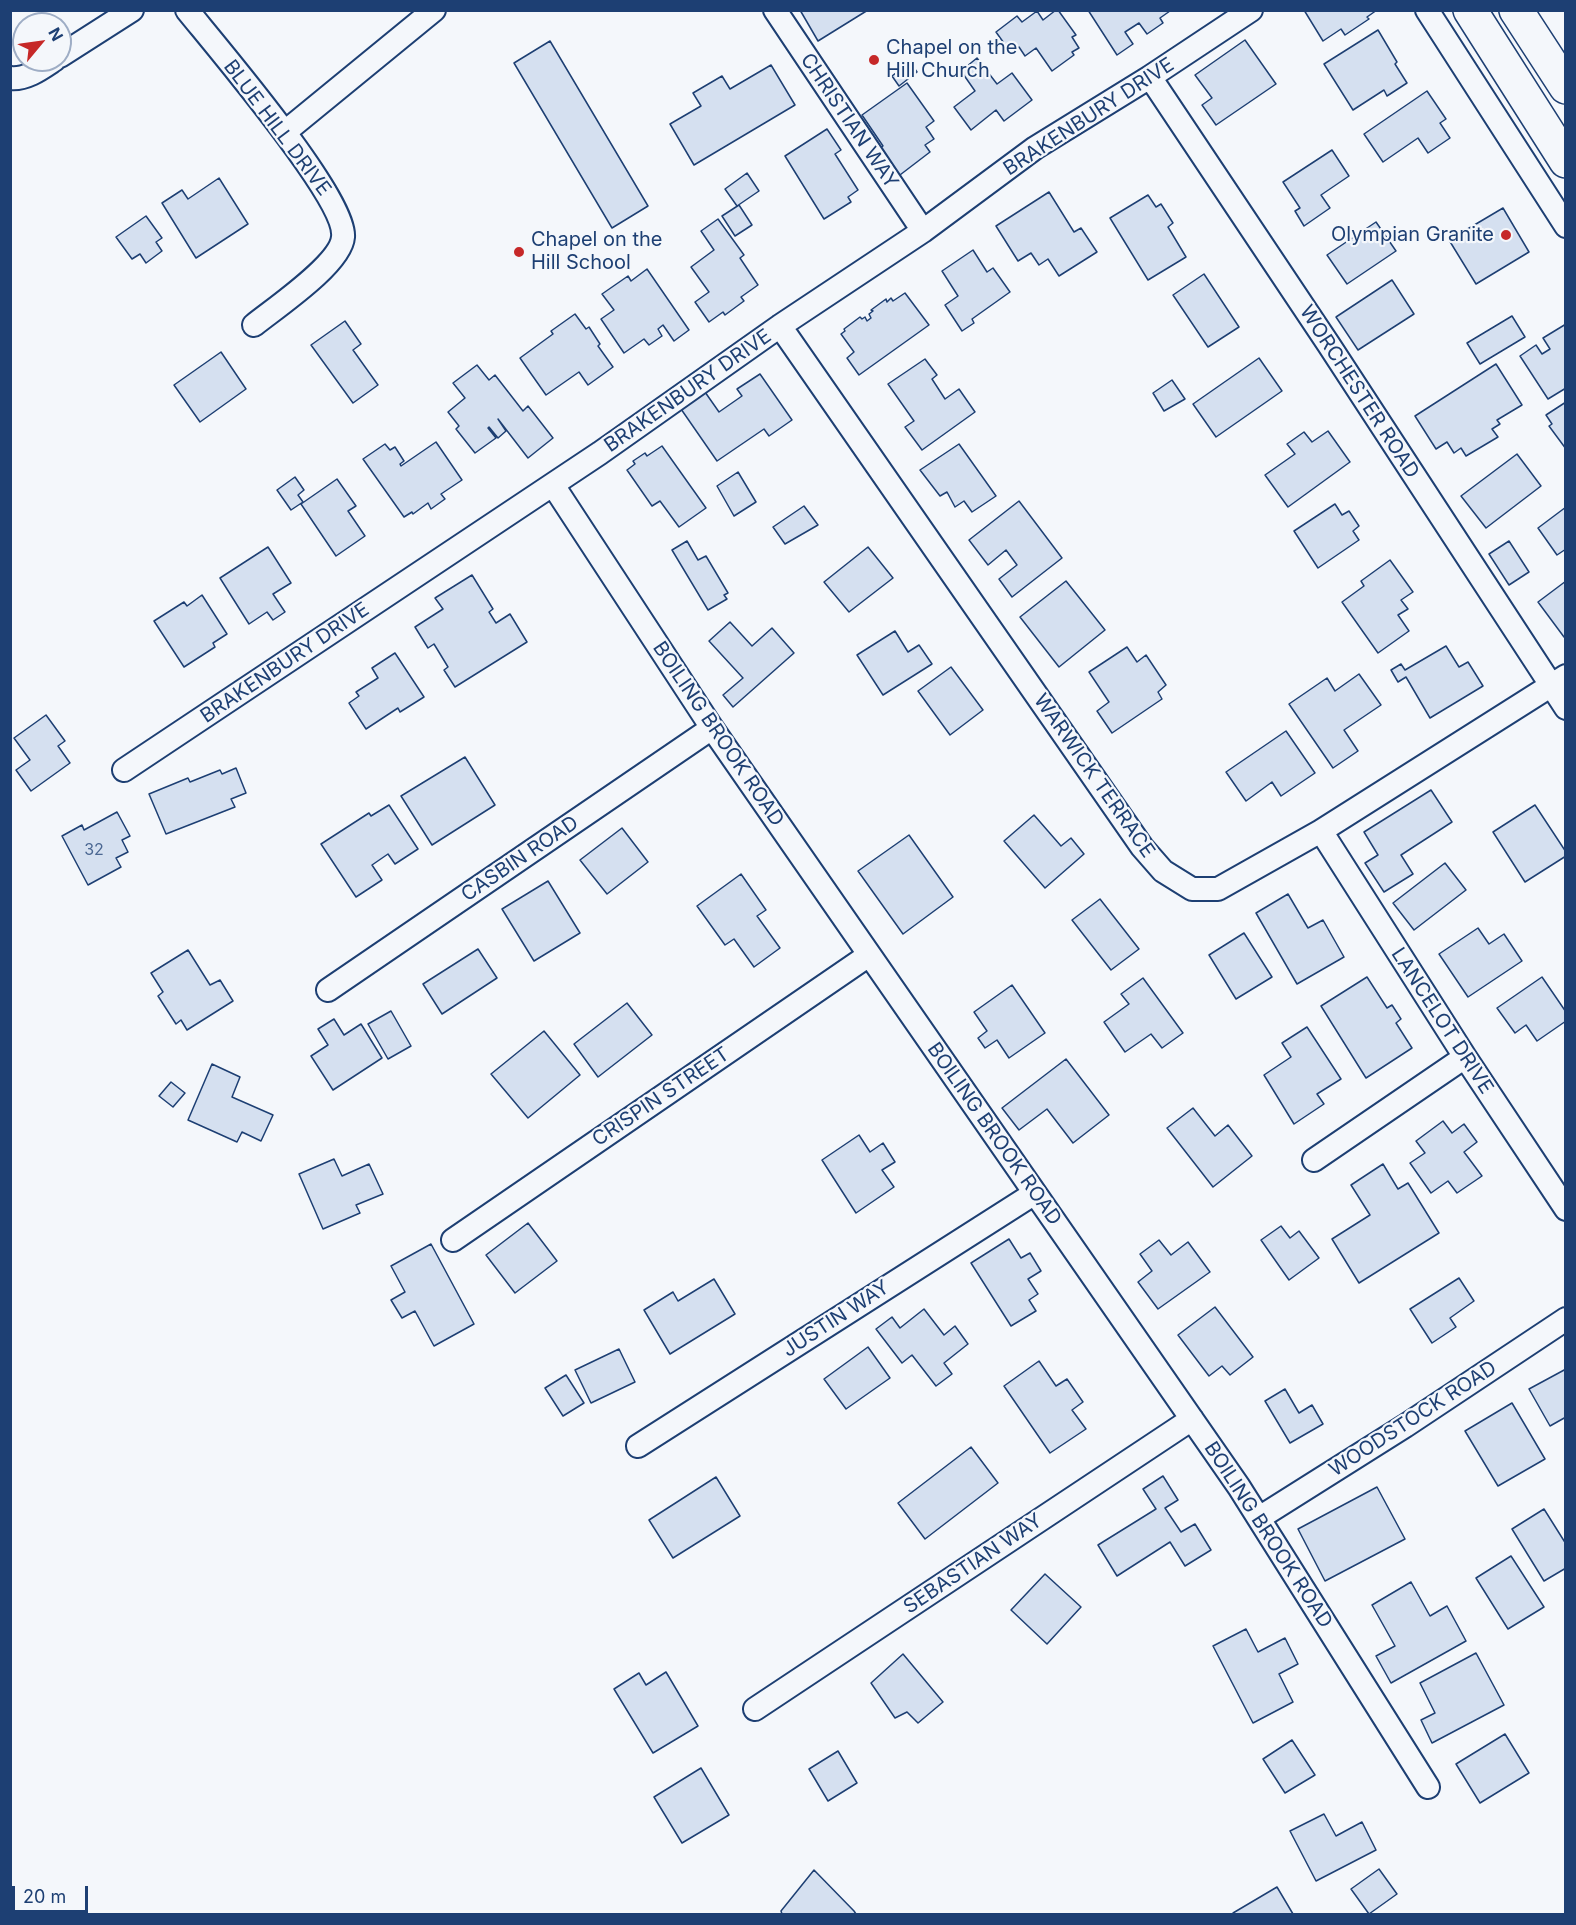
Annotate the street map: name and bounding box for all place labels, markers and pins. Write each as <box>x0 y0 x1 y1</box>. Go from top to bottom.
place label: Chapel on the Hill Church <box>886 36 1018 83</box>
marker: Chapel on the Hill Church <box>867 53 881 67</box>
place label: Olympian Granite <box>1331 223 1494 247</box>
place label: Chapel on the Hill School <box>531 228 663 275</box>
marker: Olympian Granite <box>1499 228 1513 242</box>
marker: Chapel on the Hill School <box>512 245 526 259</box>

